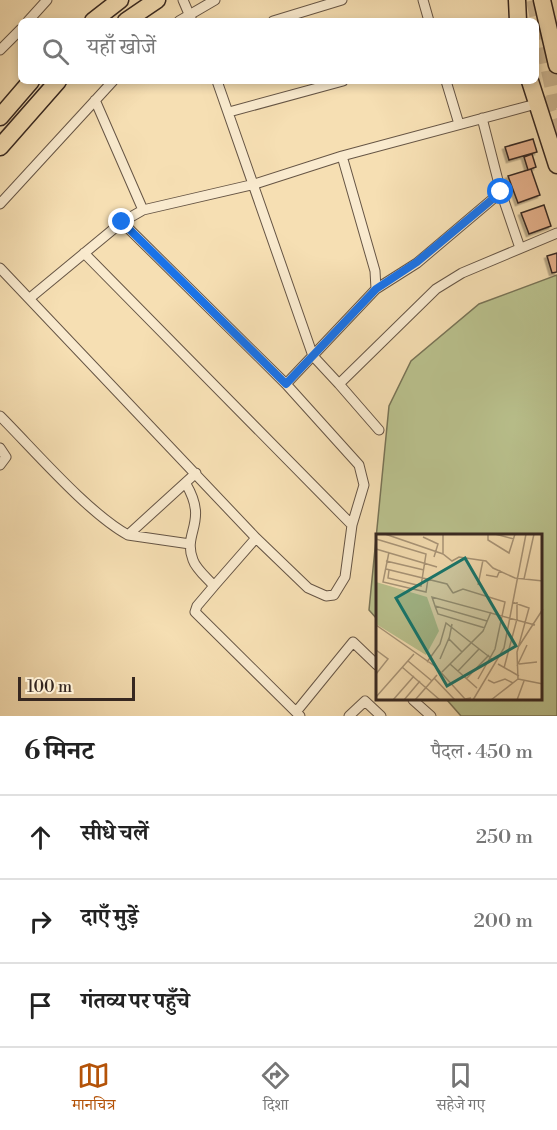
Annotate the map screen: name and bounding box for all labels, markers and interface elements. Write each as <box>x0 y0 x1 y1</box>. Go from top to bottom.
search box <box>18 18 539 84</box>
text: यहाँ खोजें <box>87 34 156 61</box>
icon: search <box>39 35 72 68</box>
route start <box>487 178 513 204</box>
route end <box>108 208 134 234</box>
inset map <box>376 534 542 701</box>
scale bar <box>18 674 135 702</box>
text: 100 m <box>27 677 72 697</box>
text: 6 मिनट <box>24 735 94 767</box>
text: पैदल · 450 m <box>431 740 533 765</box>
text: सीधे चलें <box>81 820 148 847</box>
icon: ahead <box>24 821 57 854</box>
text: 250 m <box>476 825 533 850</box>
text: दाएँ मुड़ें <box>81 904 138 931</box>
icon: right <box>24 905 57 938</box>
text: 200 m <box>473 909 533 934</box>
text: गंतव्य पर पहुँचे <box>81 988 190 1015</box>
icon: arrive <box>24 989 57 1022</box>
tab: मानचित्र <box>72 1059 115 1120</box>
tab: दिशा <box>259 1059 292 1120</box>
tab: सहेजे गए <box>436 1059 485 1120</box>

